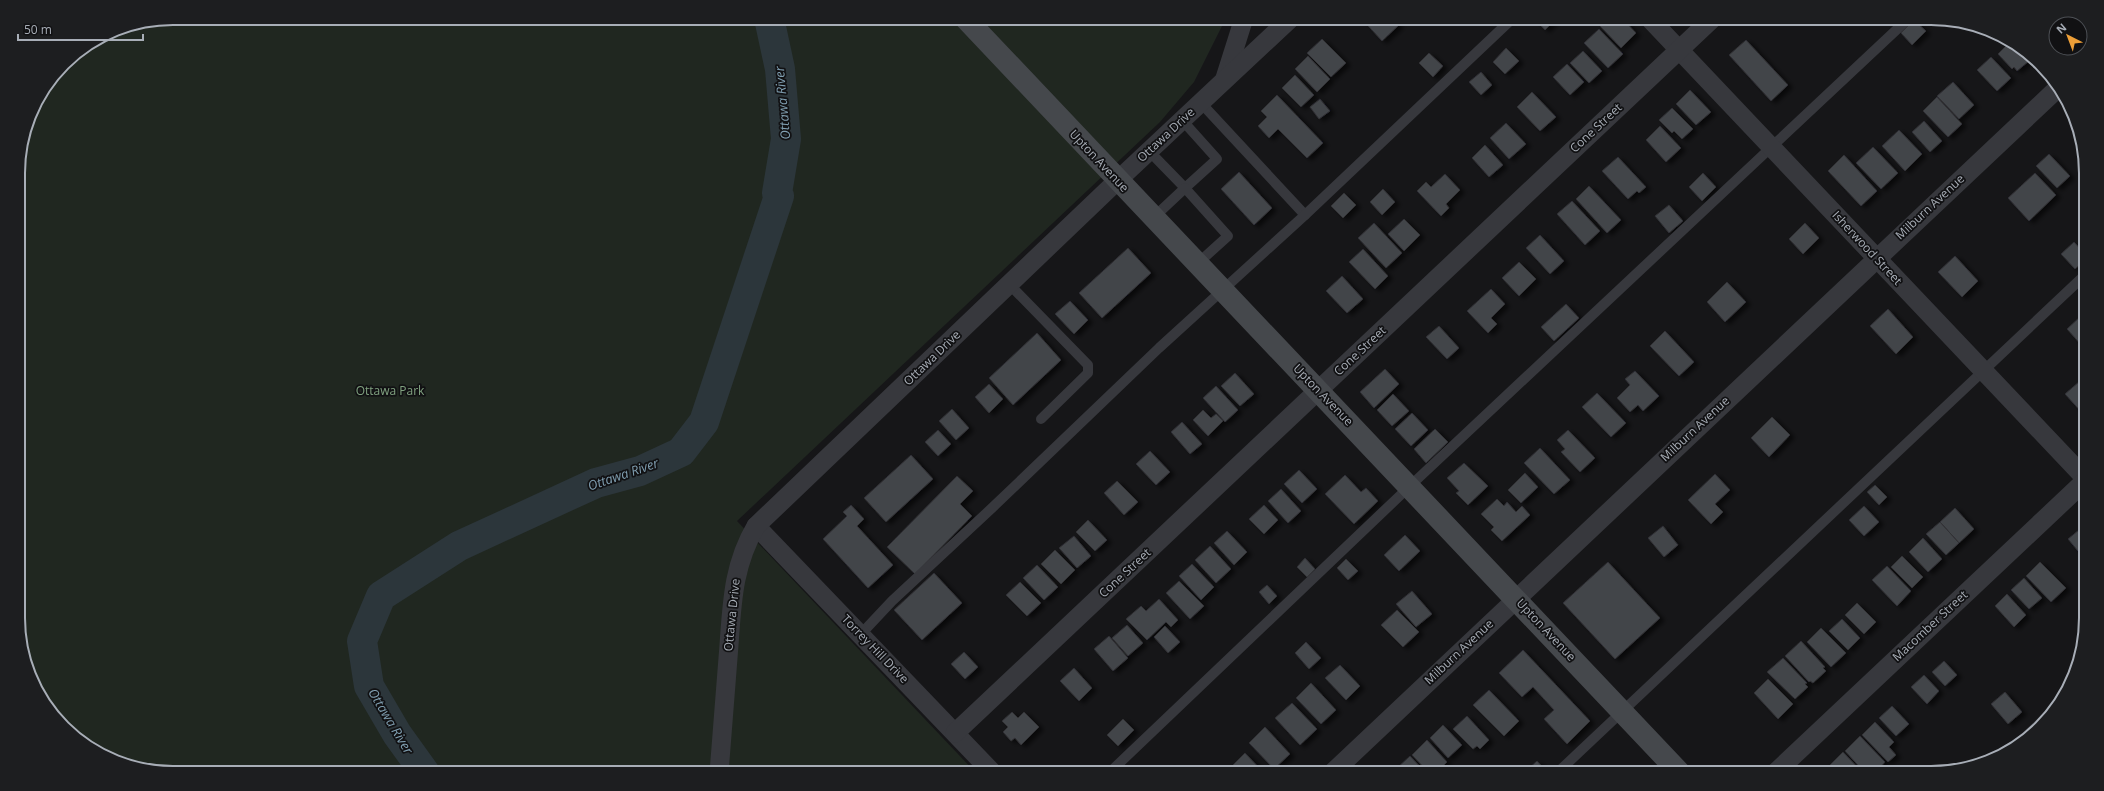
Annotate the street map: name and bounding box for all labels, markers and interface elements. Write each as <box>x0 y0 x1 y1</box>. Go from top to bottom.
scale bar <box>18 16 143 42</box>
north arrow <box>2048 16 2088 56</box>
text: N <box>2053 20 2069 37</box>
text: 50 m <box>24 21 52 38</box>
water label: Ottawa River <box>770 65 794 140</box>
street label: Cone Street <box>1566 99 1625 156</box>
street label: Ottawa Drive <box>1133 103 1198 166</box>
street label: Upton Avenue <box>1066 126 1133 196</box>
street label: Milburn Avenue <box>1891 170 1968 243</box>
street label: Isherwood Street <box>1828 207 1906 288</box>
street label: Cone Street <box>1330 322 1389 379</box>
street label: Ottawa Drive <box>899 326 964 389</box>
street label: Upton Avenue <box>1290 360 1357 429</box>
park label: Ottawa Park <box>356 382 425 399</box>
street label: Milburn Avenue <box>1656 392 1733 465</box>
water label: Ottawa River <box>585 453 662 494</box>
street label: Cone Street <box>1095 544 1154 601</box>
street label: Ottawa Drive <box>719 577 744 652</box>
street label: Macomber Street <box>1888 586 1971 665</box>
street label: Upton Avenue <box>1513 595 1580 665</box>
street label: Torrey Hill Drive <box>838 610 913 687</box>
street label: Milburn Avenue <box>1420 615 1497 688</box>
water label: Ottawa River <box>364 685 418 758</box>

